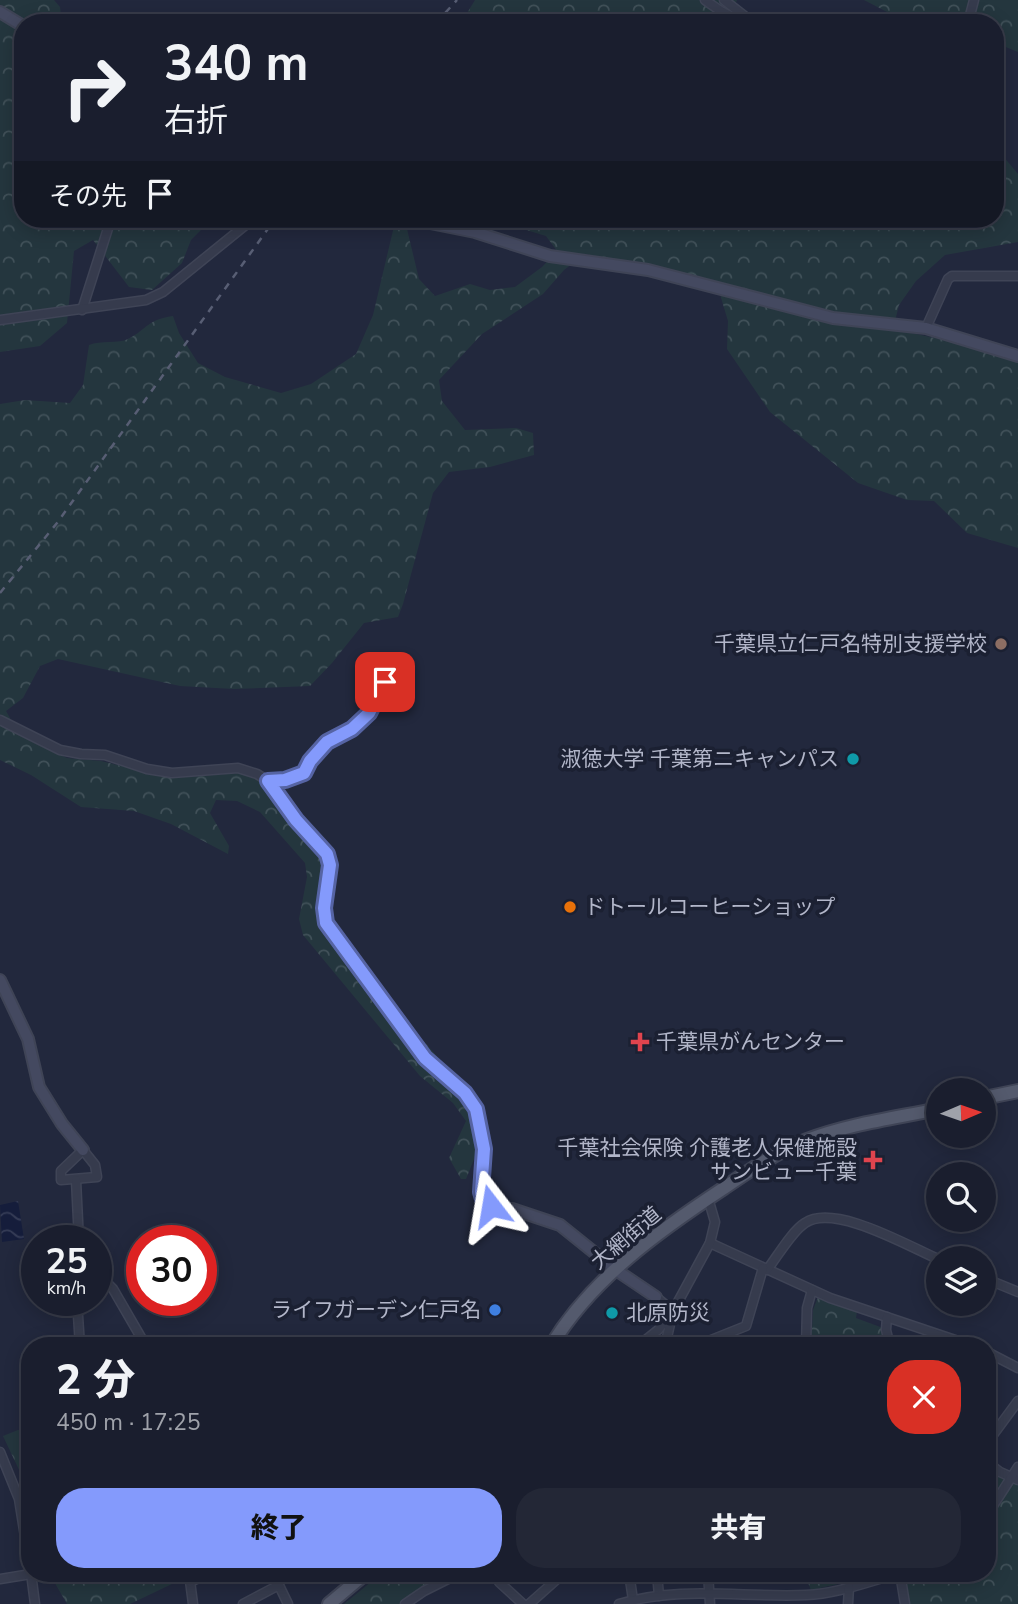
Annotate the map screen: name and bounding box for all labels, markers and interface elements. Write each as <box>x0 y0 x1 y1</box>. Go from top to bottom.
text: 340 m <box>164 30 308 97</box>
icon: right <box>49 42 140 133</box>
text: 右折 <box>164 99 228 142</box>
icon: arrive <box>141 175 179 213</box>
text: その先 <box>49 179 127 214</box>
place label: 千葉県立仁戸名特別支援学校 <box>714 630 987 658</box>
marker: 千葉県立仁戸名特別支援学校 <box>993 636 1009 652</box>
pin <box>355 652 415 712</box>
icon: arrive <box>366 663 404 701</box>
place label: 淑徳大学 千葉第ニキャンパス <box>561 745 839 773</box>
marker: 淑徳大学 千葉第ニキャンパス <box>845 751 861 767</box>
place label: ドトールコーヒーショップ <box>584 893 835 921</box>
marker: ドトールコーヒーショップ <box>562 899 578 915</box>
place label: 千葉県がんセンター <box>656 1028 845 1056</box>
marker: 千葉県がんセンター <box>630 1032 650 1052</box>
north arrow <box>926 1078 996 1148</box>
map controls <box>926 1078 996 1316</box>
place label: 千葉社会保険 介護老人保健施設 サンビュー千葉 <box>558 1134 857 1186</box>
marker: 千葉社会保険 介護老人保健施設 サンビュー千葉 <box>863 1150 883 1170</box>
button: search <box>926 1162 996 1232</box>
position arrow <box>454 1169 528 1243</box>
street label: 大網街道 <box>585 1200 667 1276</box>
speed limit sign: 30 <box>126 1225 217 1316</box>
text: 25 <box>45 1238 88 1285</box>
button: layers <box>926 1246 996 1316</box>
text: km/h <box>47 1276 86 1300</box>
place label: ライフガーデン仁戸名 <box>271 1296 481 1324</box>
place label: 北原防災 <box>626 1299 710 1327</box>
marker: ライフガーデン仁戸名 <box>487 1302 503 1318</box>
marker: 北原防災 <box>604 1305 620 1321</box>
text: 2 分 <box>56 1352 135 1409</box>
button: close <box>887 1360 961 1434</box>
text: 450 m · 17:25 <box>56 1407 201 1438</box>
button: 終了 <box>56 1488 502 1568</box>
button: 共有 <box>516 1488 961 1568</box>

